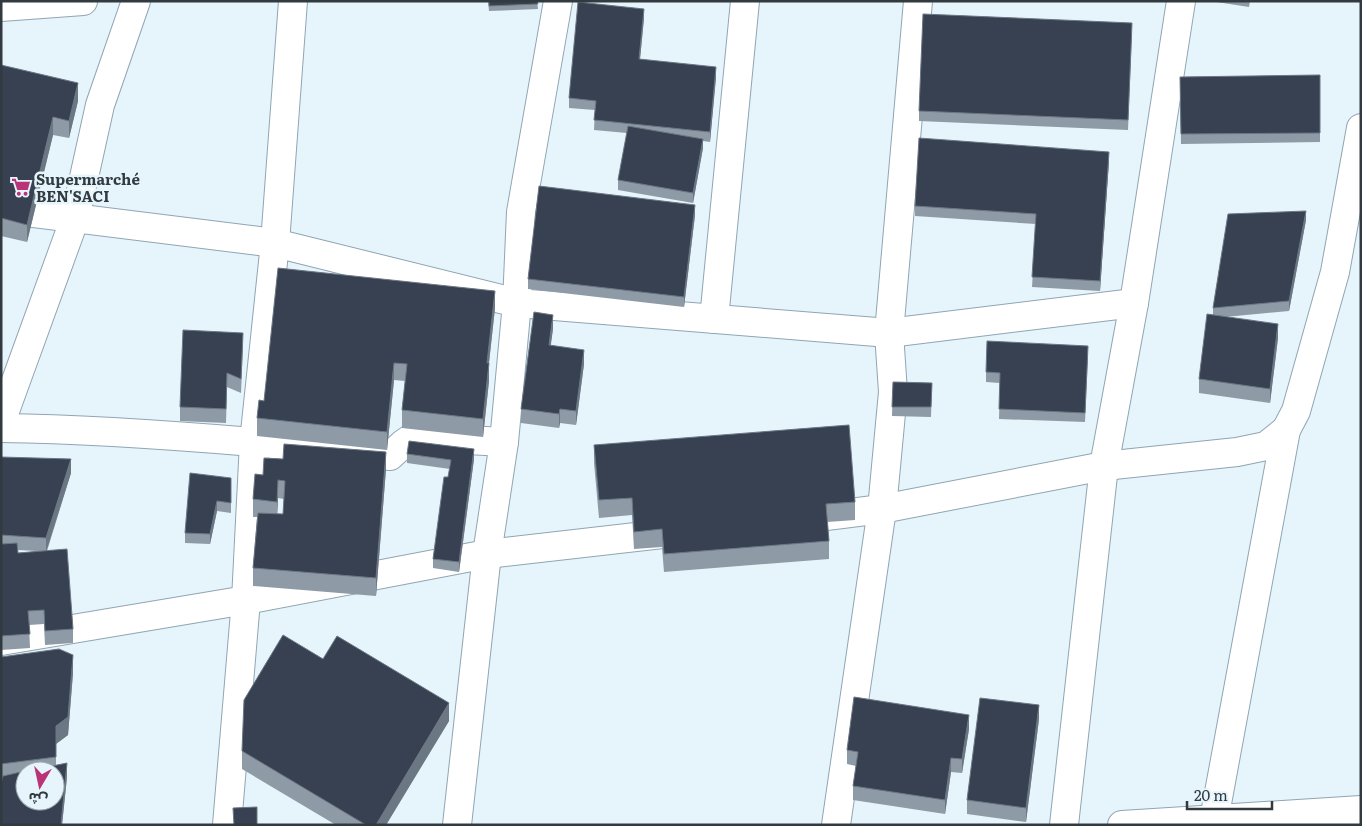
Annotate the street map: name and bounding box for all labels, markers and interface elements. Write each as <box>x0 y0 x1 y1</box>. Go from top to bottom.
place label: Supermarché BEN'SACI <box>36 167 140 207</box>
supermarket icon: Supermarché BEN'SACI <box>10 176 32 198</box>
north arrow <box>15 761 65 811</box>
scale bar <box>1187 778 1272 810</box>
text: 20 m <box>1194 783 1228 806</box>
text: ش <box>27 788 49 811</box>

